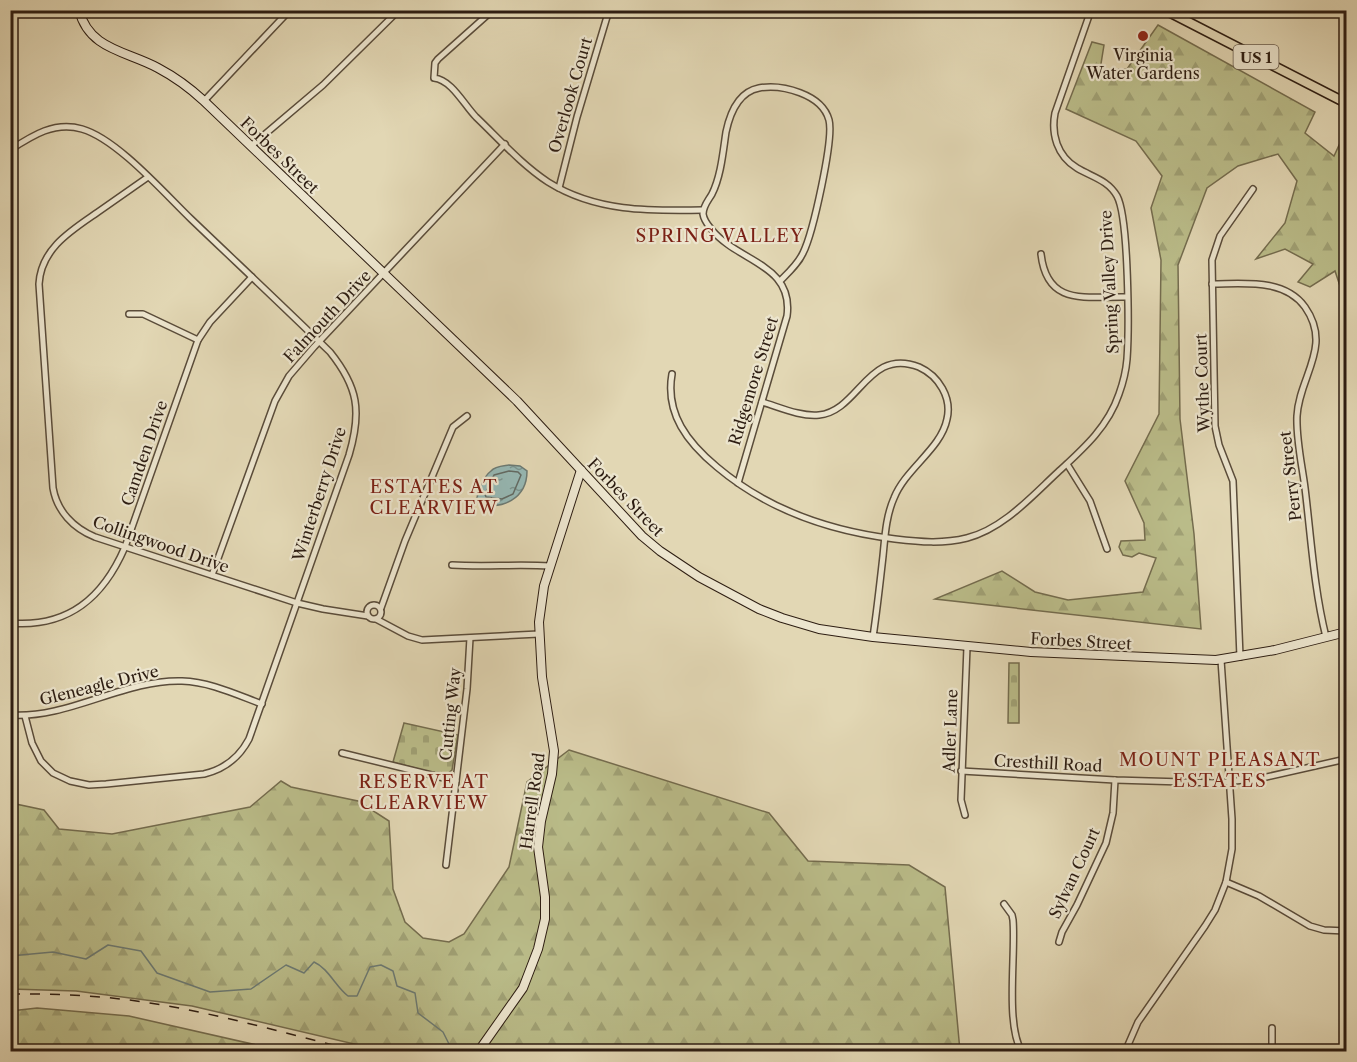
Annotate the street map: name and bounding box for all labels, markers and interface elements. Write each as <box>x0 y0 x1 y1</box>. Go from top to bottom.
marker: Virginia Water Gardens <box>1136 29 1150 43</box>
street label: Overlook Court <box>544 35 596 155</box>
place label: Virginia Water Gardens <box>1085 45 1200 83</box>
road number: US 1 <box>1234 45 1278 69</box>
street label: Forbes Street <box>237 113 324 198</box>
street label: Spring Valley Drive <box>1095 210 1123 354</box>
district label: SPRING VALLEY <box>636 225 804 247</box>
street label: Falmouth Drive <box>279 266 375 366</box>
street label: Ridgemore Street <box>724 314 782 448</box>
street label: Wythe Court <box>1190 333 1214 434</box>
street label: Camden Drive <box>117 398 171 508</box>
street label: Winterberry Drive <box>288 424 350 565</box>
street label: Perry Street <box>1275 429 1305 522</box>
street label: Forbes Street <box>584 454 669 541</box>
district label: ESTATES AT CLEARVIEW <box>369 476 499 519</box>
street label: Collingwood Drive <box>90 511 232 577</box>
street label: Forbes Street <box>1030 628 1133 654</box>
street label: Gleneagle Drive <box>37 661 161 709</box>
street label: Cutting Way <box>435 665 465 762</box>
street label: Adler Lane <box>939 689 961 774</box>
district label: MOUNT PLEASANT ESTATES <box>1119 749 1321 792</box>
street label: Cresthill Road <box>993 750 1103 776</box>
street label: Harrell Road <box>515 751 549 851</box>
district label: RESERVE AT CLEARVIEW <box>358 771 490 814</box>
street label: Sylvan Court <box>1044 824 1104 922</box>

